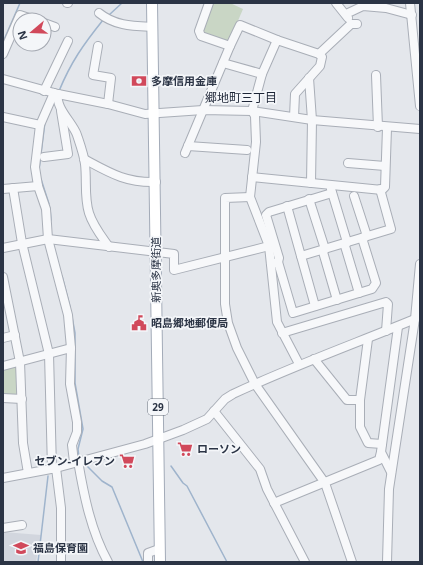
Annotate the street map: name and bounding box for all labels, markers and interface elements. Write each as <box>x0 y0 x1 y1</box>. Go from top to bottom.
north arrow <box>12 12 52 52</box>
text: N <box>14 29 31 42</box>
bank icon: 多摩信用金庫 <box>130 72 148 90</box>
place label: 多摩信用金庫 <box>151 73 217 88</box>
district label: 郷地町三丁目 <box>205 89 277 106</box>
street label: 新奥多摩街道 <box>148 237 163 303</box>
public building icon: 昭島郷地郵便局 <box>130 314 148 332</box>
place label: 昭島郷地郵便局 <box>151 315 228 330</box>
road number: 29 <box>148 399 168 415</box>
supermarket icon: ローソン <box>176 440 194 458</box>
place label: ローソン <box>197 441 241 456</box>
supermarket icon: セブン-イレブン <box>118 452 136 470</box>
place label: セブン-イレブン <box>34 453 115 468</box>
school or university icon: 福島保育園 <box>12 539 30 557</box>
place label: 福島保育園 <box>33 540 88 555</box>

